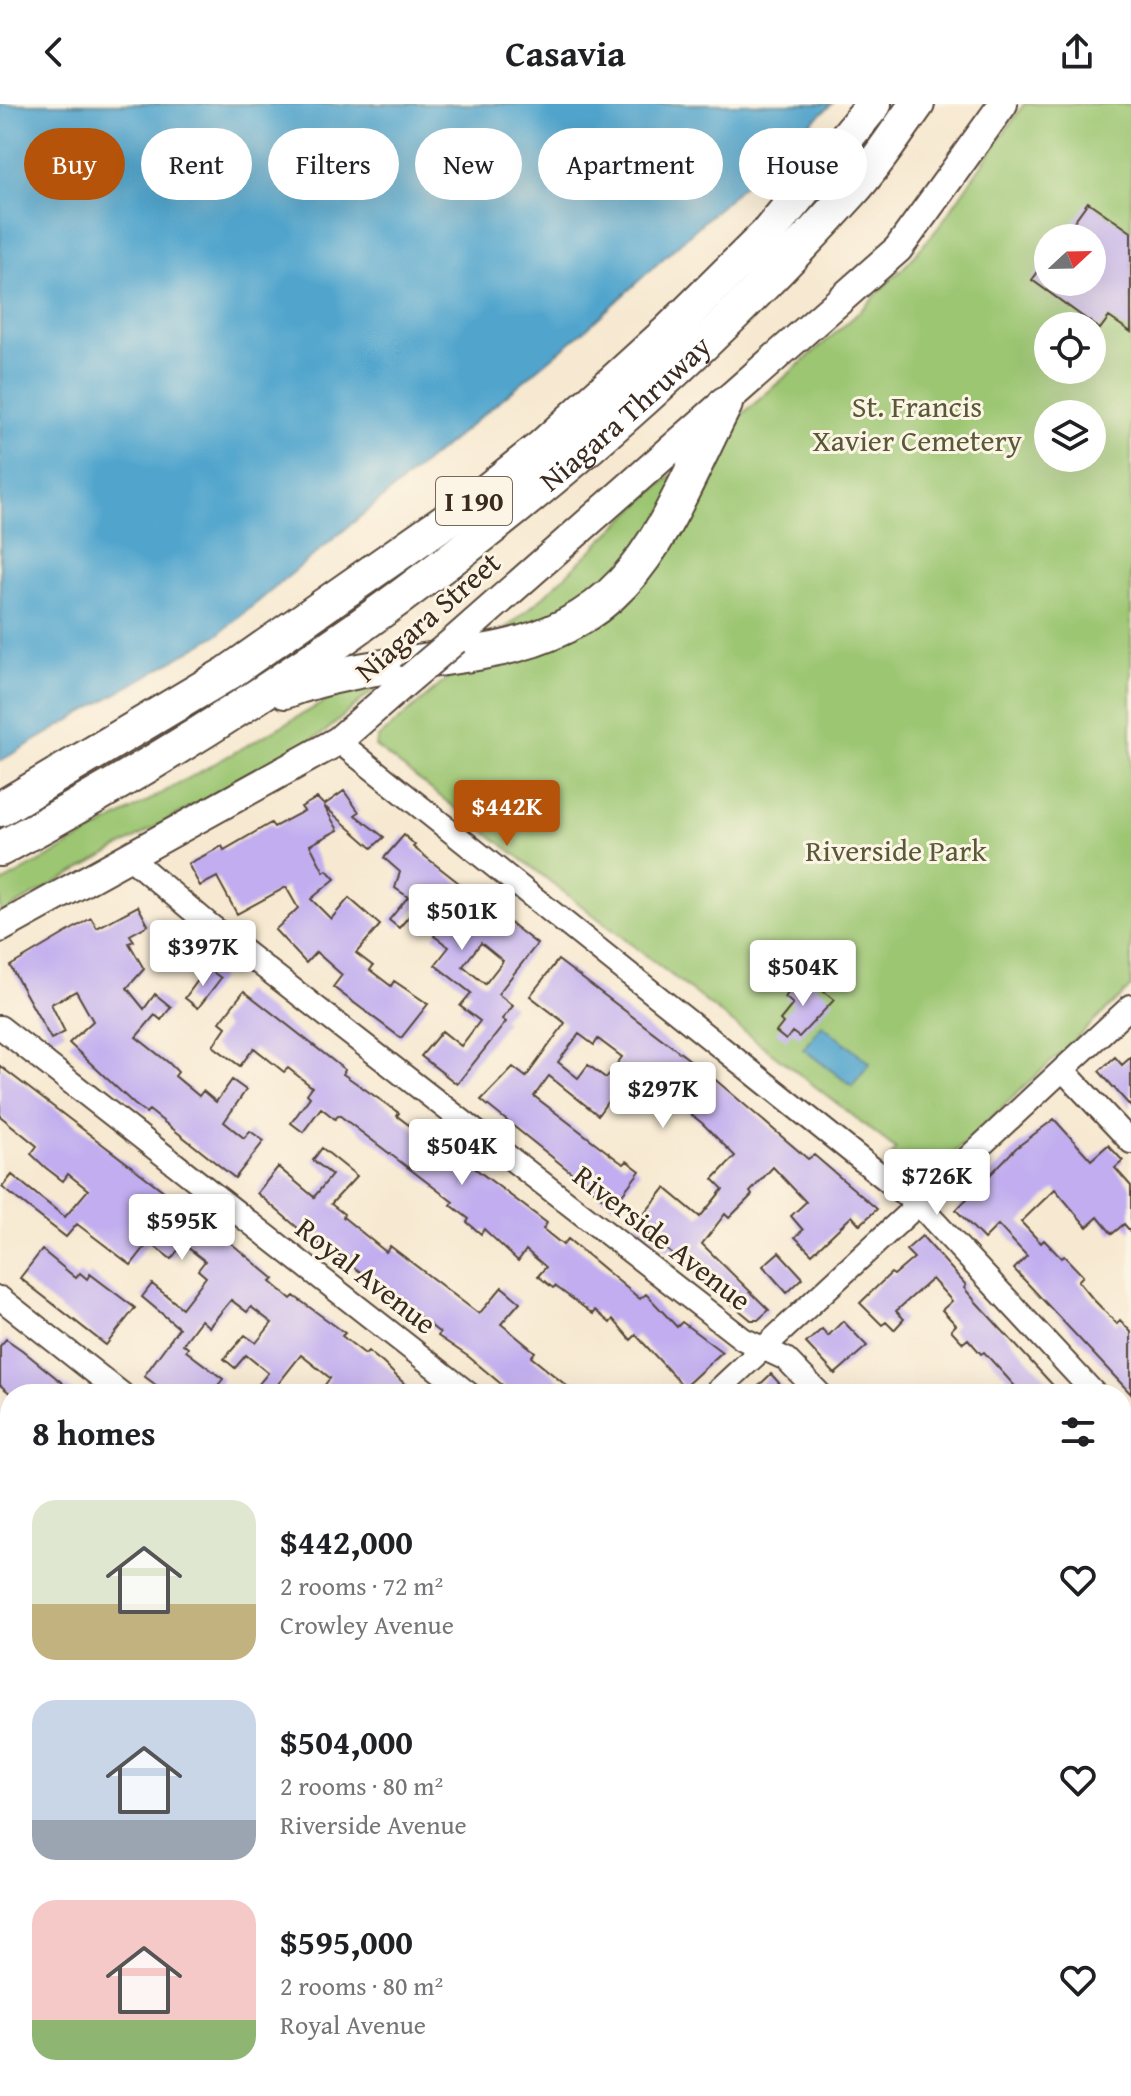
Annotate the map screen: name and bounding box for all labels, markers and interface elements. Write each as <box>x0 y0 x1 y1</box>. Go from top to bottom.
text: Casavia <box>505 26 626 79</box>
icon: back <box>32 30 76 74</box>
icon: share <box>1055 30 1099 74</box>
chip: Buy <box>24 128 125 200</box>
chip: Rent <box>141 128 252 200</box>
chip: Filters <box>268 128 399 200</box>
chip: New <box>415 128 522 200</box>
chip: Apartment <box>538 128 723 200</box>
chip: House <box>739 128 867 200</box>
north arrow <box>1034 224 1106 296</box>
map controls <box>1034 224 1106 472</box>
button: locate <box>1034 312 1106 384</box>
street label: Niagara Thruway <box>529 324 720 501</box>
park label: St. Francis Xavier Cemetery <box>812 384 1022 462</box>
button: layers <box>1034 400 1106 472</box>
road number: I 190 <box>436 477 512 525</box>
street label: Niagara Street <box>345 540 510 692</box>
pin: $442K <box>451 780 563 848</box>
text: $442K <box>472 786 542 825</box>
park label: Riverside Park <box>805 828 987 872</box>
pin: $501K <box>406 884 518 952</box>
text: $501K <box>427 890 497 929</box>
pin: $397K <box>147 920 259 988</box>
text: $397K <box>168 926 238 965</box>
pin: $504K <box>747 940 859 1008</box>
text: $504K <box>768 946 838 985</box>
pin: $297K <box>607 1062 719 1130</box>
text: $297K <box>628 1068 698 1107</box>
pin: $504K <box>406 1119 518 1187</box>
text: $504K <box>427 1125 497 1164</box>
pin: $726K <box>881 1149 993 1217</box>
street label: Riverside Avenue <box>564 1154 761 1321</box>
text: $726K <box>902 1155 972 1194</box>
pin: $595K <box>126 1194 238 1262</box>
text: $595K <box>147 1200 217 1239</box>
street label: Royal Avenue <box>287 1206 447 1344</box>
text: 8 homes <box>32 1408 156 1457</box>
icon: filters <box>1056 1410 1100 1454</box>
text: $442,000 <box>280 1517 413 1566</box>
icon: home <box>96 1532 192 1628</box>
icon: heart <box>1056 1558 1100 1602</box>
text: 2 rooms · 72 m² <box>280 1566 443 1605</box>
text: Crowley Avenue <box>280 1605 454 1644</box>
text: $504,000 <box>280 1717 413 1766</box>
icon: home <box>96 1732 192 1828</box>
icon: heart <box>1056 1758 1100 1802</box>
text: 2 rooms · 80 m² <box>280 1766 443 1805</box>
text: Riverside Avenue <box>280 1805 467 1844</box>
text: $595,000 <box>280 1917 413 1966</box>
icon: home <box>96 1932 192 2028</box>
icon: heart <box>1056 1958 1100 2002</box>
text: 2 rooms · 80 m² <box>280 1966 443 2005</box>
text: Royal Avenue <box>280 2005 426 2044</box>

